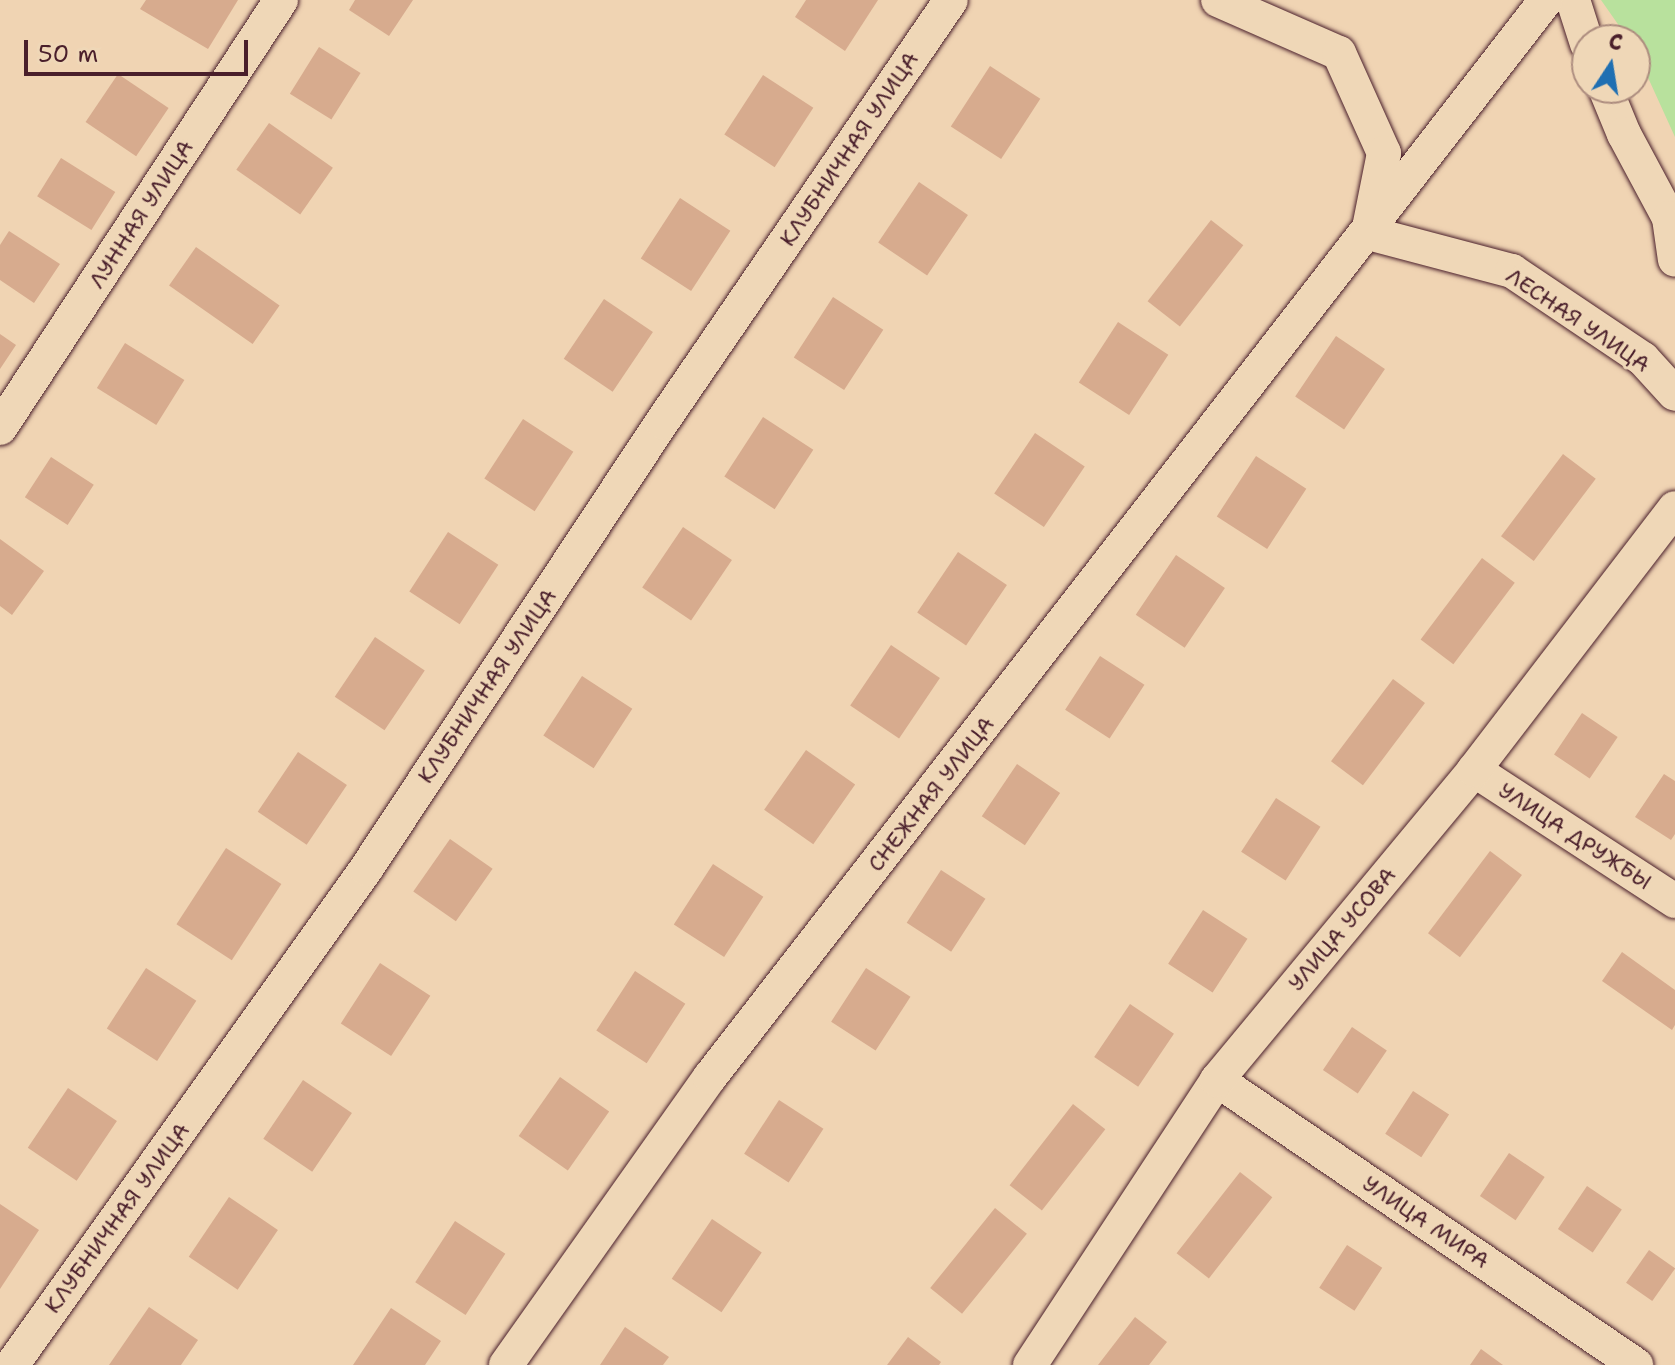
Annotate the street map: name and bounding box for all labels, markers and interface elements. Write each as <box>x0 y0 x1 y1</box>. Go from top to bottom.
scale bar <box>28 24 252 74</box>
north arrow <box>1571 24 1651 104</box>
text: С <box>1606 26 1625 58</box>
text: 50 m <box>38 38 98 70</box>
street label: КЛУБНИЧНАЯ УЛИЦА <box>774 47 924 251</box>
street label: ЛУННАЯ УЛИЦА <box>83 135 199 293</box>
street label: ЛЕСНАЯ УЛИЦА <box>1501 262 1655 378</box>
street label: КЛУБНИЧНАЯ УЛИЦА <box>412 584 562 788</box>
street label: СНЕЖНАЯ УЛИЦА <box>862 711 1000 877</box>
street label: УЛИЦА ДРУЖБЫ <box>1494 777 1656 895</box>
street label: УЛИЦА УСОВА <box>1283 862 1401 996</box>
street label: КЛУБНИЧНАЯ УЛИЦА <box>39 1118 195 1318</box>
street label: УЛИЦА МИРА <box>1358 1170 1494 1274</box>

